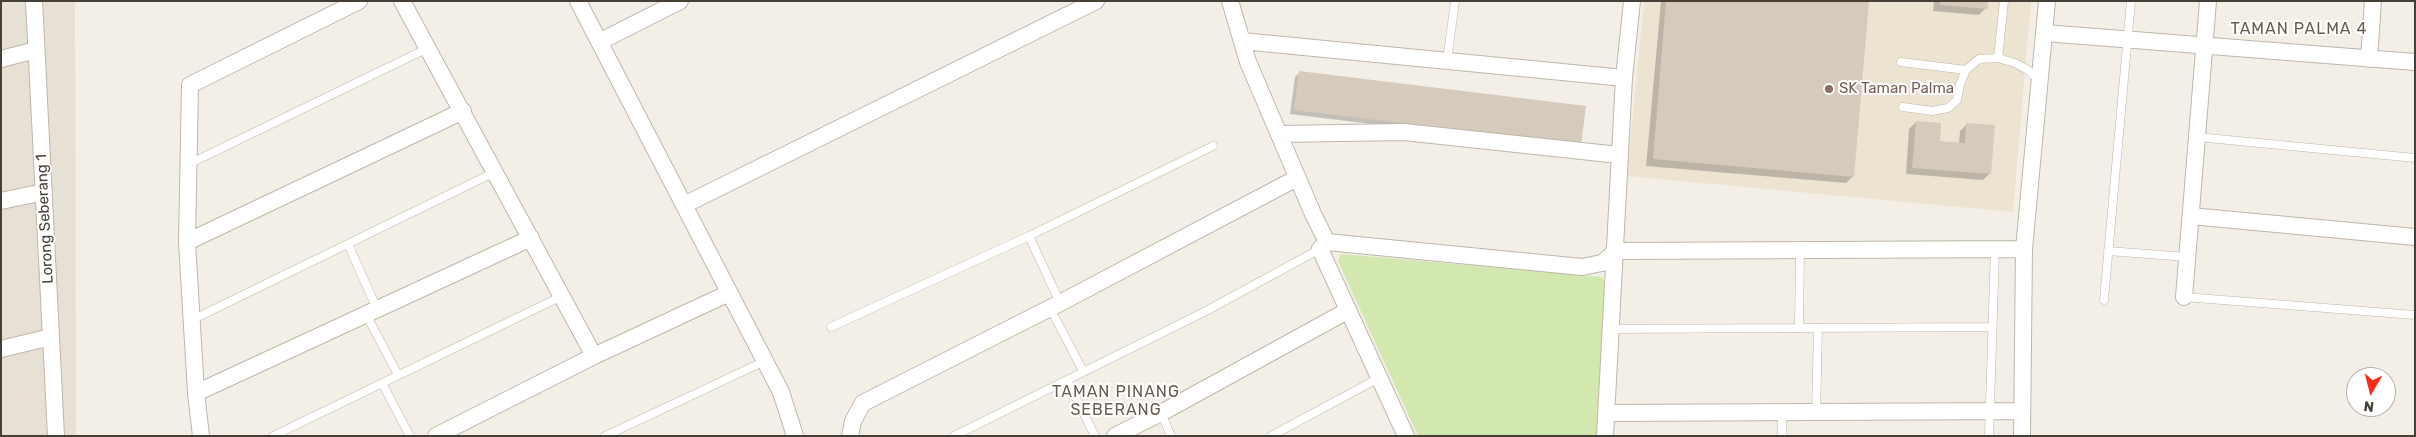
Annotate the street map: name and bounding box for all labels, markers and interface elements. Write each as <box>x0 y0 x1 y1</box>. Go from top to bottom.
district label: TAMAN PALMA 4 <box>2229 19 2369 39</box>
place label: SK Taman Palma <box>1839 80 1954 98</box>
marker: SK Taman Palma <box>1823 83 1835 95</box>
street label: Lorong Seberang 1 <box>33 154 57 284</box>
north arrow <box>2346 367 2396 417</box>
district label: TAMAN PINANG SEBERANG <box>1051 382 1181 420</box>
text: N <box>2363 397 2375 415</box>

